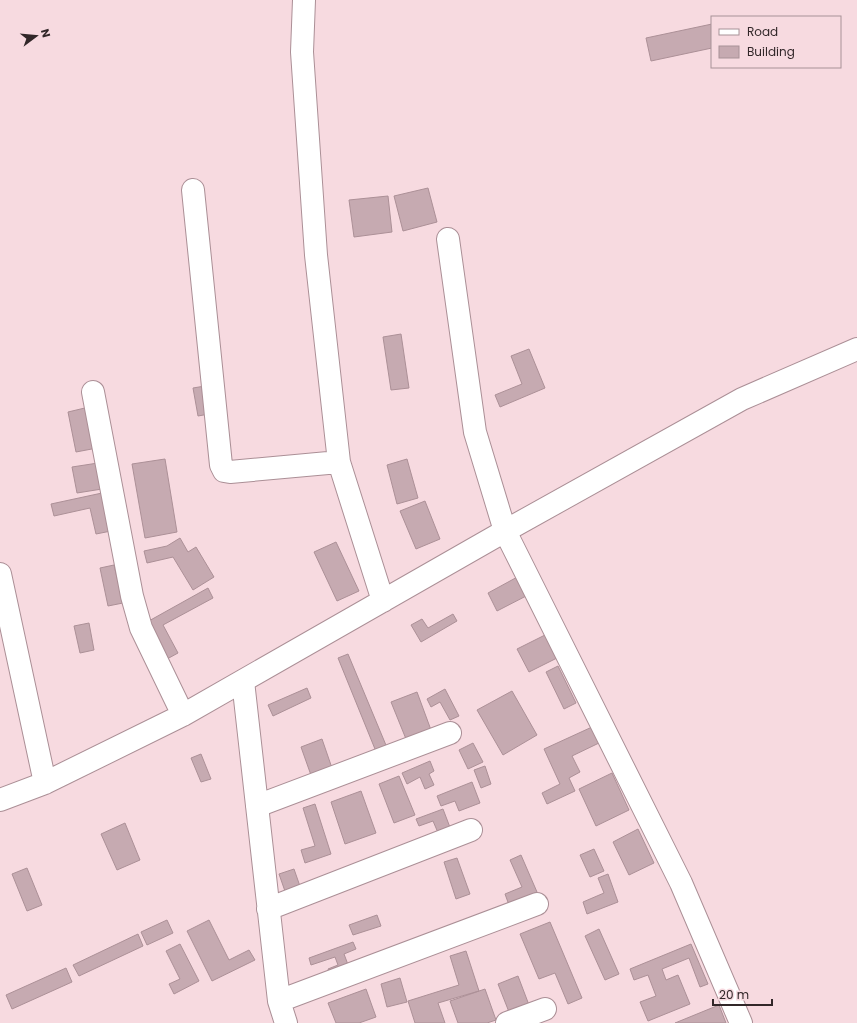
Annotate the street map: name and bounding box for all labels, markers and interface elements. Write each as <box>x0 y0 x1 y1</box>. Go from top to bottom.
north arrow <box>16 16 56 56</box>
legend <box>711 16 841 68</box>
text: Road <box>747 23 778 40</box>
text: N <box>37 27 54 39</box>
text: Building <box>747 43 795 60</box>
scale bar <box>713 981 772 1007</box>
text: 20 m <box>719 986 749 1003</box>

